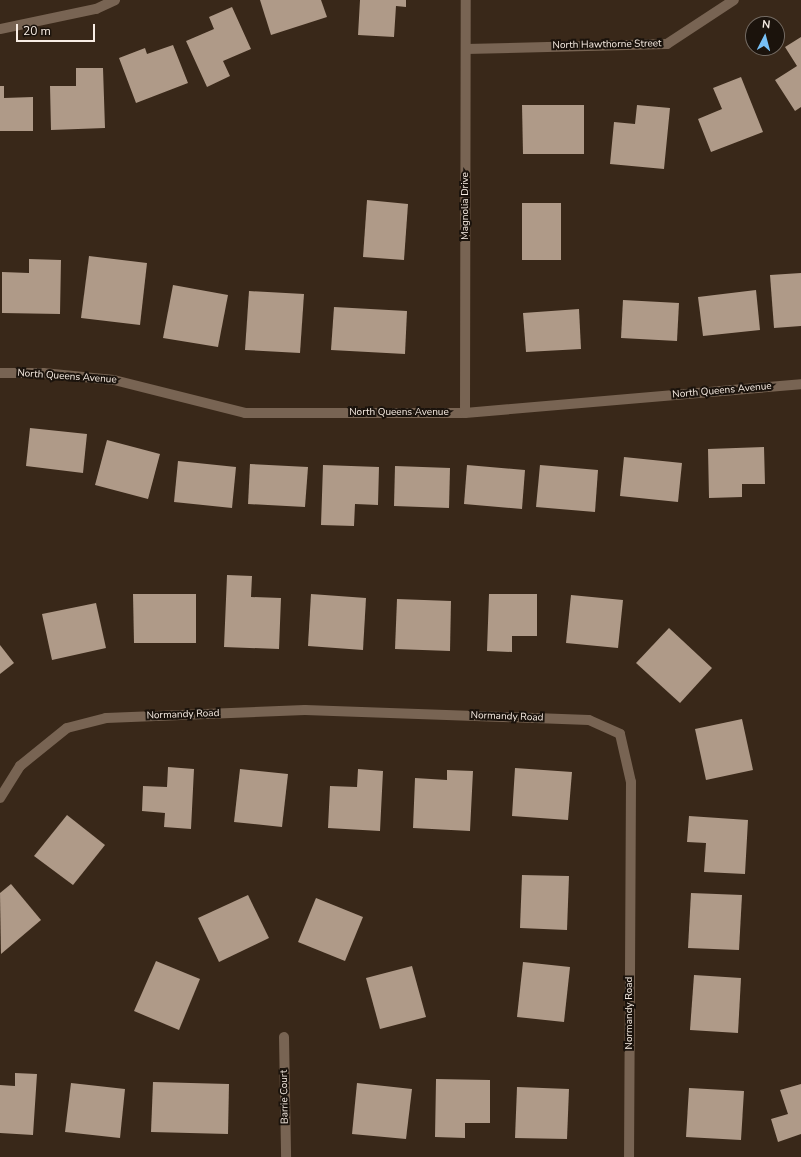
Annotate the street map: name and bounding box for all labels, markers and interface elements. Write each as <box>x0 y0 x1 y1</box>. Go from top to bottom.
scale bar <box>18 16 97 42</box>
north arrow <box>745 16 785 56</box>
text: N <box>761 17 771 32</box>
text: 20 m <box>23 23 51 39</box>
street label: North Hawthorne Street <box>552 38 662 52</box>
street label: Magnolia Drive <box>460 172 472 240</box>
street label: North Queens Avenue <box>17 368 117 386</box>
street label: North Queens Avenue <box>672 381 772 401</box>
street label: North Queens Avenue <box>349 407 449 419</box>
street label: Normandy Road <box>146 708 220 722</box>
street label: Normandy Road <box>470 710 544 724</box>
street label: Normandy Road <box>624 977 636 1049</box>
street label: Barrie Court <box>279 1070 291 1124</box>

